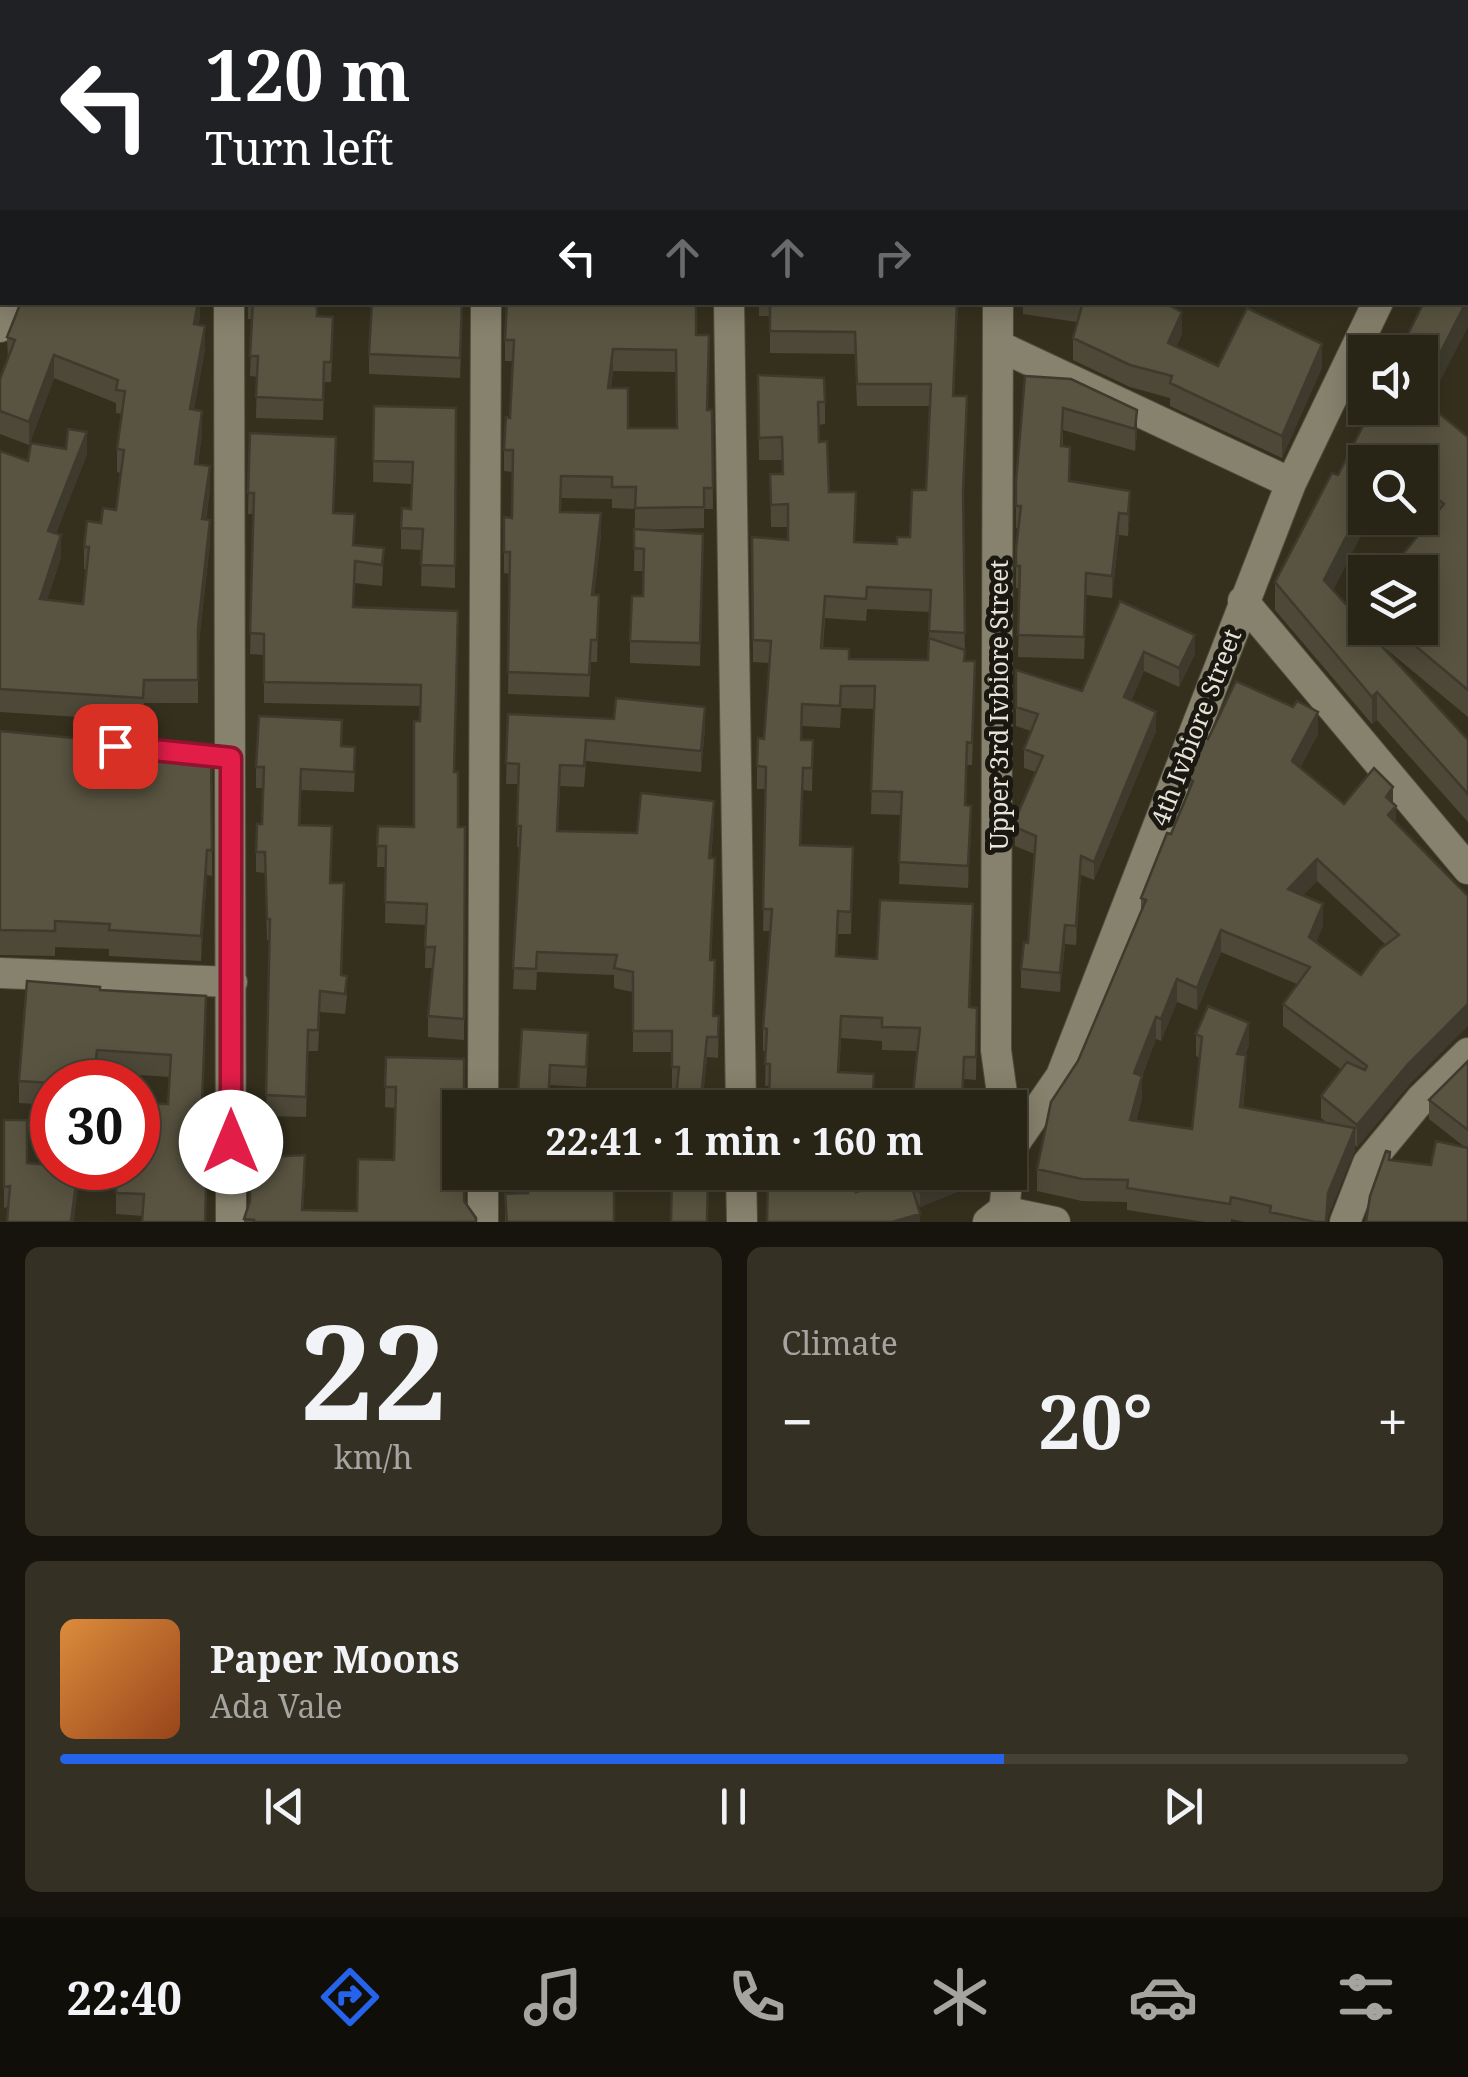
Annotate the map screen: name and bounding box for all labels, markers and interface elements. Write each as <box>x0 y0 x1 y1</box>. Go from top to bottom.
text: 120 m <box>205 26 411 122</box>
icon: left <box>40 40 170 170</box>
text: Turn left <box>205 117 394 178</box>
icon: left <box>550 230 605 285</box>
icon: ahead <box>655 230 710 285</box>
icon: ahead <box>760 230 815 285</box>
icon: right <box>865 230 920 285</box>
map controls <box>1348 335 1438 645</box>
button: sound <box>1348 335 1438 425</box>
button: search <box>1348 445 1438 535</box>
button: layers <box>1348 555 1438 645</box>
street label: Upper 3rd Ivbiore Street <box>981 559 1015 850</box>
street label: 4th Ivbiore Street <box>1142 624 1248 830</box>
pin <box>73 704 158 789</box>
icon: arrive <box>88 719 143 774</box>
speed limit sign: 30 <box>30 1060 160 1190</box>
position arrow <box>179 1090 283 1194</box>
text: 22:41 · 1 min · 160 m <box>545 1114 924 1166</box>
text: 22 <box>300 1281 447 1458</box>
text: Climate <box>782 1321 898 1364</box>
text: 20° <box>1038 1369 1153 1471</box>
text: − <box>782 1383 813 1458</box>
text: + <box>1377 1383 1408 1458</box>
text: km/h <box>334 1435 413 1478</box>
text: Paper Moons <box>210 1632 460 1684</box>
text: Ada Vale <box>210 1684 343 1727</box>
icon: previous <box>257 1779 312 1834</box>
icon: pause <box>706 1779 761 1834</box>
icon: next <box>1156 1779 1211 1834</box>
icon: directions <box>315 1962 385 2032</box>
icon: music <box>518 1962 588 2032</box>
icon: phone <box>722 1962 792 2032</box>
icon: climate <box>925 1962 995 2032</box>
icon: car <box>1128 1962 1198 2032</box>
icon: filters <box>1331 1962 1401 2032</box>
text: 22:40 <box>67 1967 182 2028</box>

